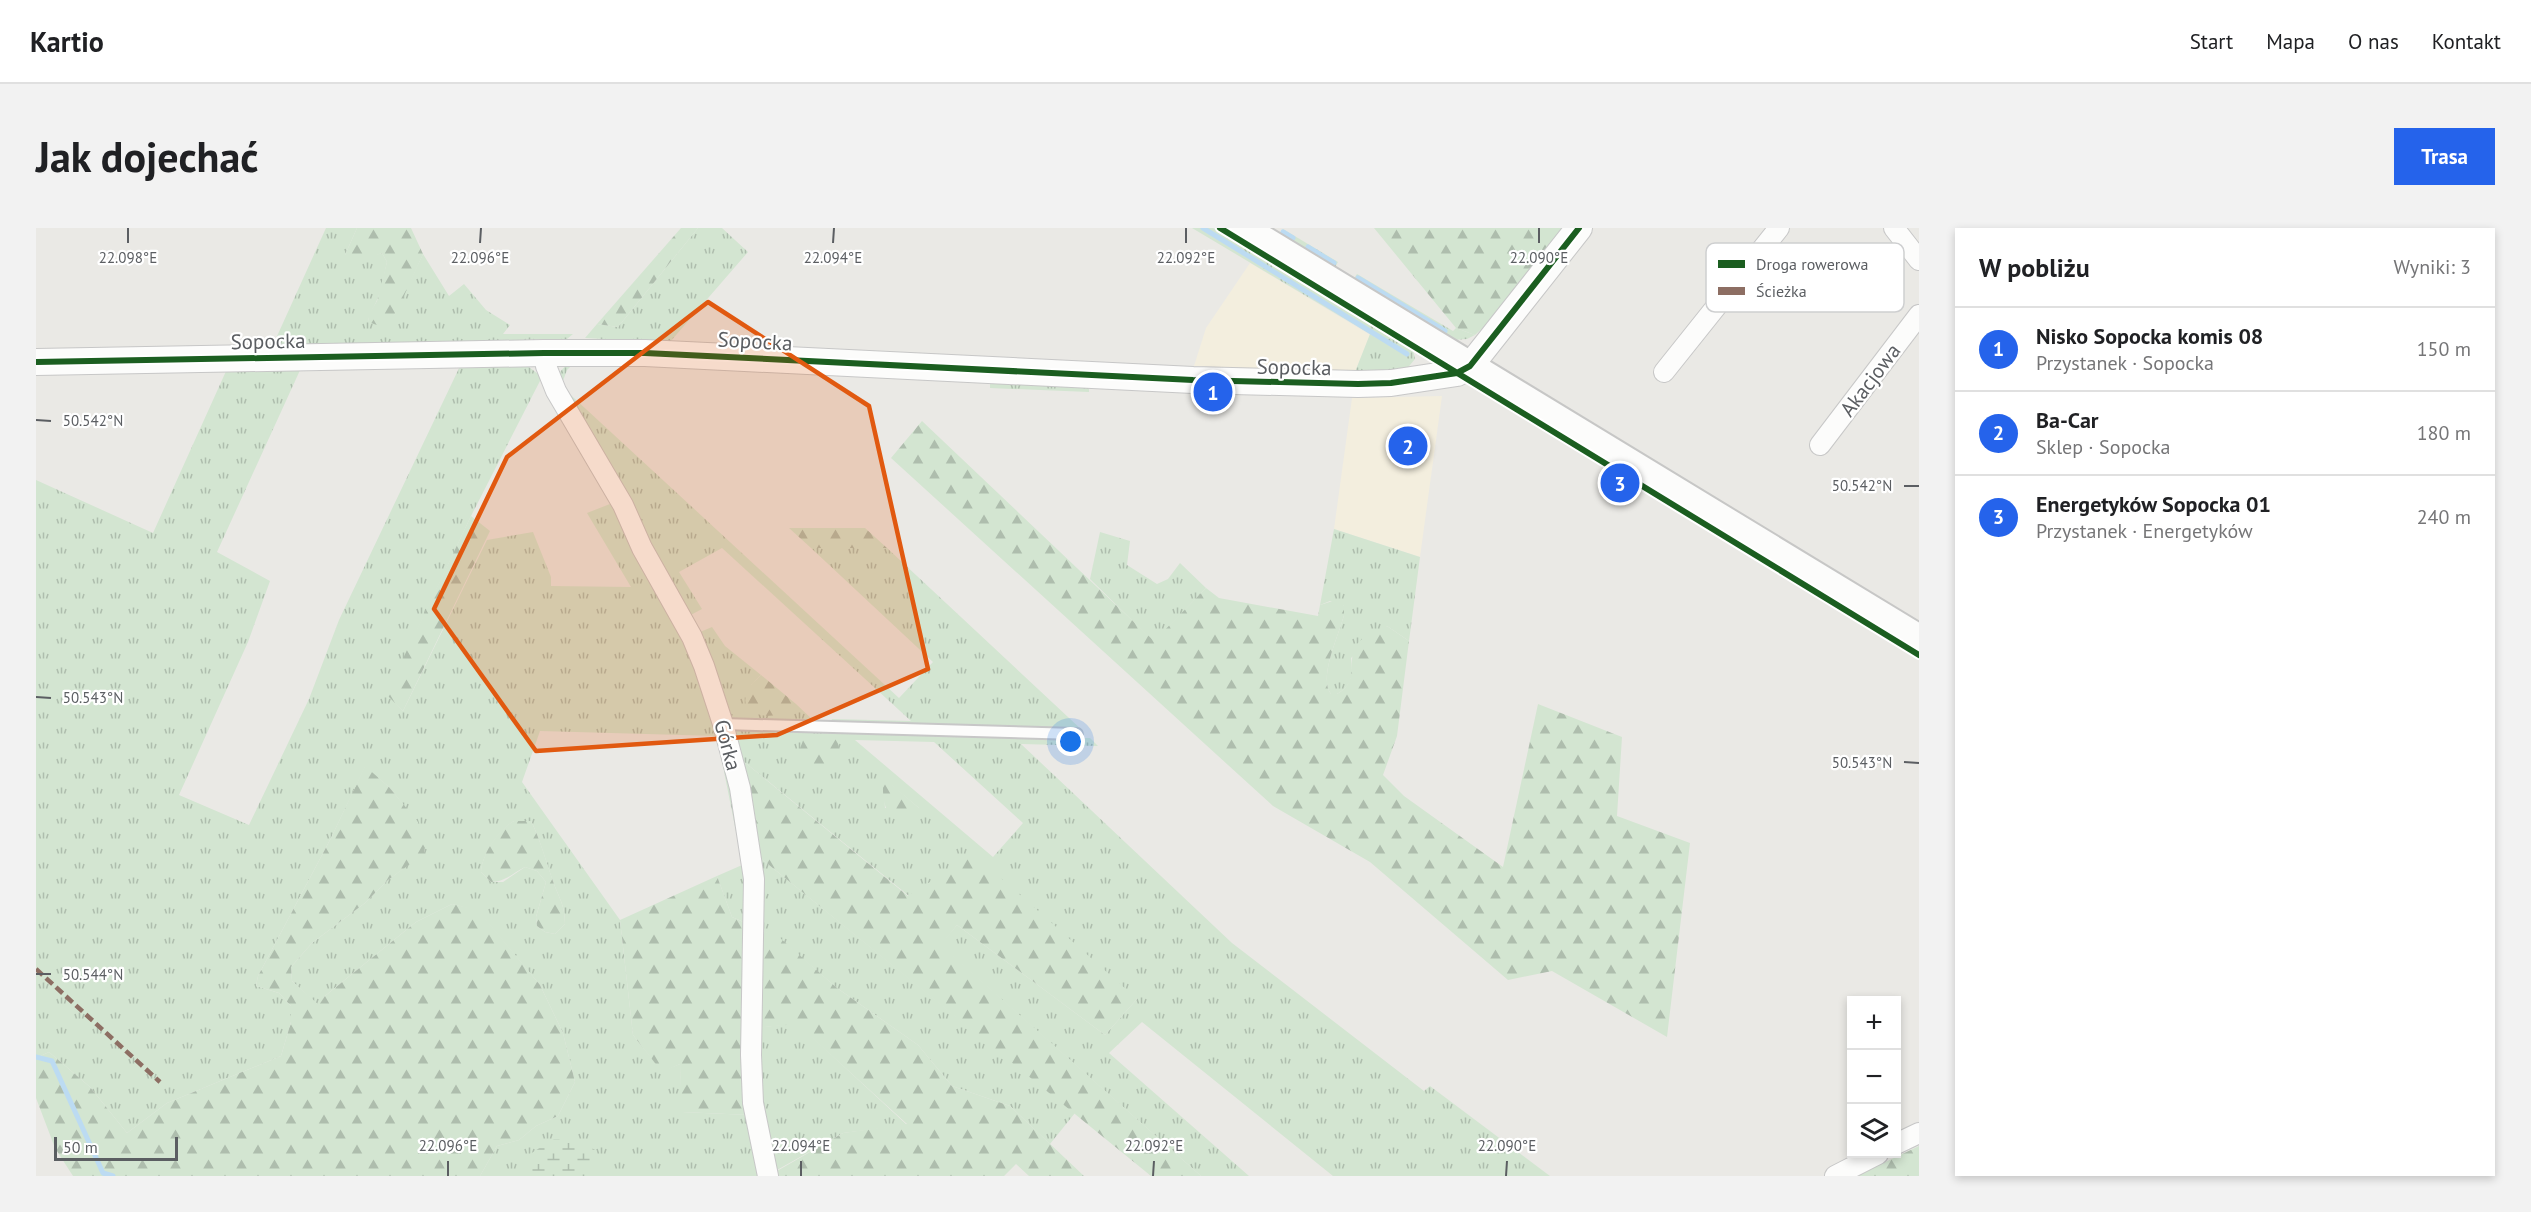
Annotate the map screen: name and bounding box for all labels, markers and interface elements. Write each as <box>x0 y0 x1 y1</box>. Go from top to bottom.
text: Kartio <box>30 23 104 60</box>
text: Start <box>2190 28 2233 55</box>
text: Mapa <box>2266 28 2315 55</box>
text: O nas <box>2348 28 2399 55</box>
text: Kontakt <box>2432 28 2501 55</box>
button: Trasa <box>2394 128 2495 185</box>
text: Jak dojechać <box>36 129 259 184</box>
legend <box>1706 243 1904 312</box>
text: 22.098°E <box>99 248 157 267</box>
text: 22.096°E <box>451 248 509 267</box>
text: 22.094°E <box>804 248 862 267</box>
text: 22.092°E <box>1157 248 1215 267</box>
text: 22.090°E <box>1510 248 1568 267</box>
text: W pobliżu <box>1979 251 2090 284</box>
text: Droga rowerowa <box>1756 254 1868 274</box>
text: Wyniki: 3 <box>2394 254 2471 280</box>
text: Ścieżka <box>1756 281 1807 301</box>
text: Nisko Sopocka komis 08 <box>2036 322 2263 350</box>
street label: Sopocka <box>717 326 793 356</box>
street label: Sopocka <box>230 327 306 355</box>
text: 1 <box>1993 336 2004 362</box>
text: 150 m <box>2417 336 2471 362</box>
street label: Akacjowa <box>1834 338 1906 422</box>
text: Przystanek · Sopocka <box>2036 350 2214 376</box>
street label: Sopocka <box>1256 353 1332 381</box>
pin: 1 <box>1194 370 1232 414</box>
text: Ba-Car <box>2036 406 2099 434</box>
text: 50.542°N <box>63 411 123 430</box>
text: 2 <box>1993 420 2004 446</box>
text: 180 m <box>2417 420 2471 446</box>
pin: 2 <box>1388 424 1428 468</box>
text: Sklep · Sopocka <box>2036 434 2170 460</box>
pin: 3 <box>1600 460 1640 506</box>
text: 50.542°N <box>1832 476 1892 495</box>
text: Energetyków Sopocka 01 <box>2036 490 2271 518</box>
text: 3 <box>1993 504 2004 530</box>
text: 240 m <box>2417 504 2471 530</box>
text: Przystanek · Energetyków <box>2036 518 2253 544</box>
text: 50.543°N <box>63 688 123 707</box>
street label: Górka <box>708 717 748 773</box>
your location <box>1056 727 1085 756</box>
text: 50.543°N <box>1832 753 1892 772</box>
text: 50.544°N <box>63 965 123 984</box>
map controls <box>1847 996 1901 1158</box>
button: + <box>1847 996 1901 1050</box>
button: − <box>1847 1050 1901 1104</box>
button: layers <box>1847 1104 1901 1158</box>
scale bar <box>54 1134 178 1162</box>
text: 22.096°E <box>419 1136 477 1155</box>
text: 22.094°E <box>772 1136 830 1155</box>
text: 22.092°E <box>1125 1136 1183 1155</box>
text: 22.090°E <box>1478 1136 1536 1155</box>
text: 50 m <box>63 1137 98 1157</box>

